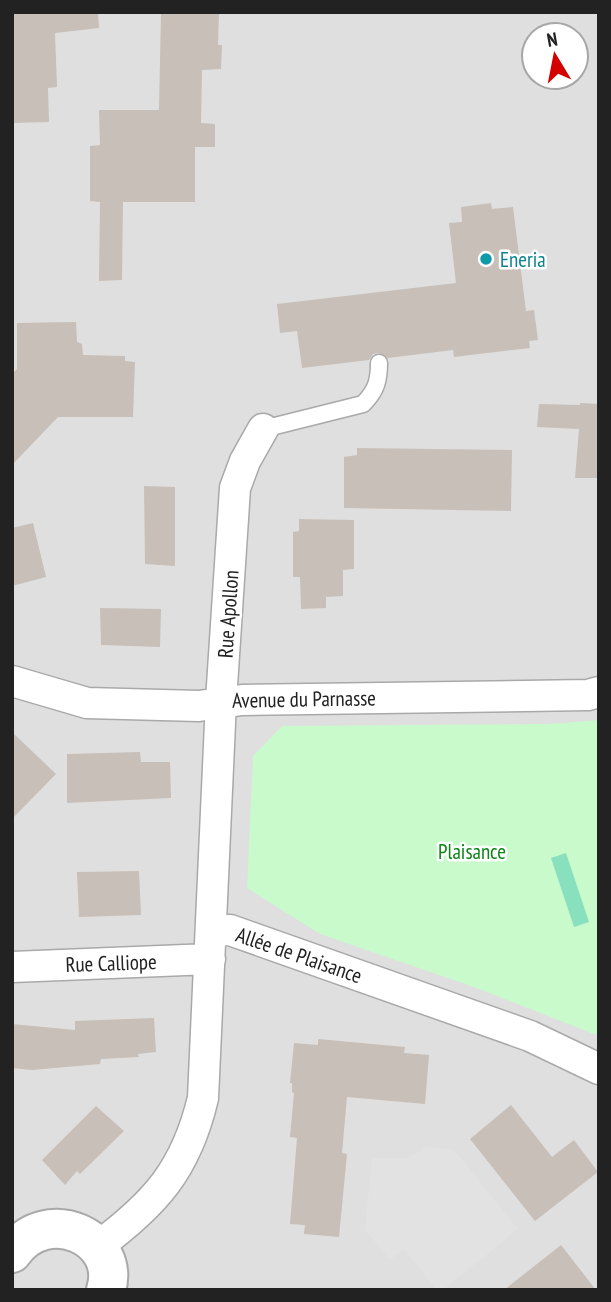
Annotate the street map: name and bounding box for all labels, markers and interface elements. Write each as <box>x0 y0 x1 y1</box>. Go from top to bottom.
north arrow <box>520 21 590 91</box>
text: N <box>545 27 559 52</box>
place label: Eneria <box>500 246 546 273</box>
marker: Eneria <box>478 251 494 267</box>
street label: Rue Apollon <box>211 569 245 659</box>
street label: Avenue du Parnasse <box>232 684 376 714</box>
park label: Plaisance <box>438 838 506 865</box>
street label: Allée de Plaisance <box>232 921 366 989</box>
street label: Rue Calliope <box>65 948 157 978</box>

